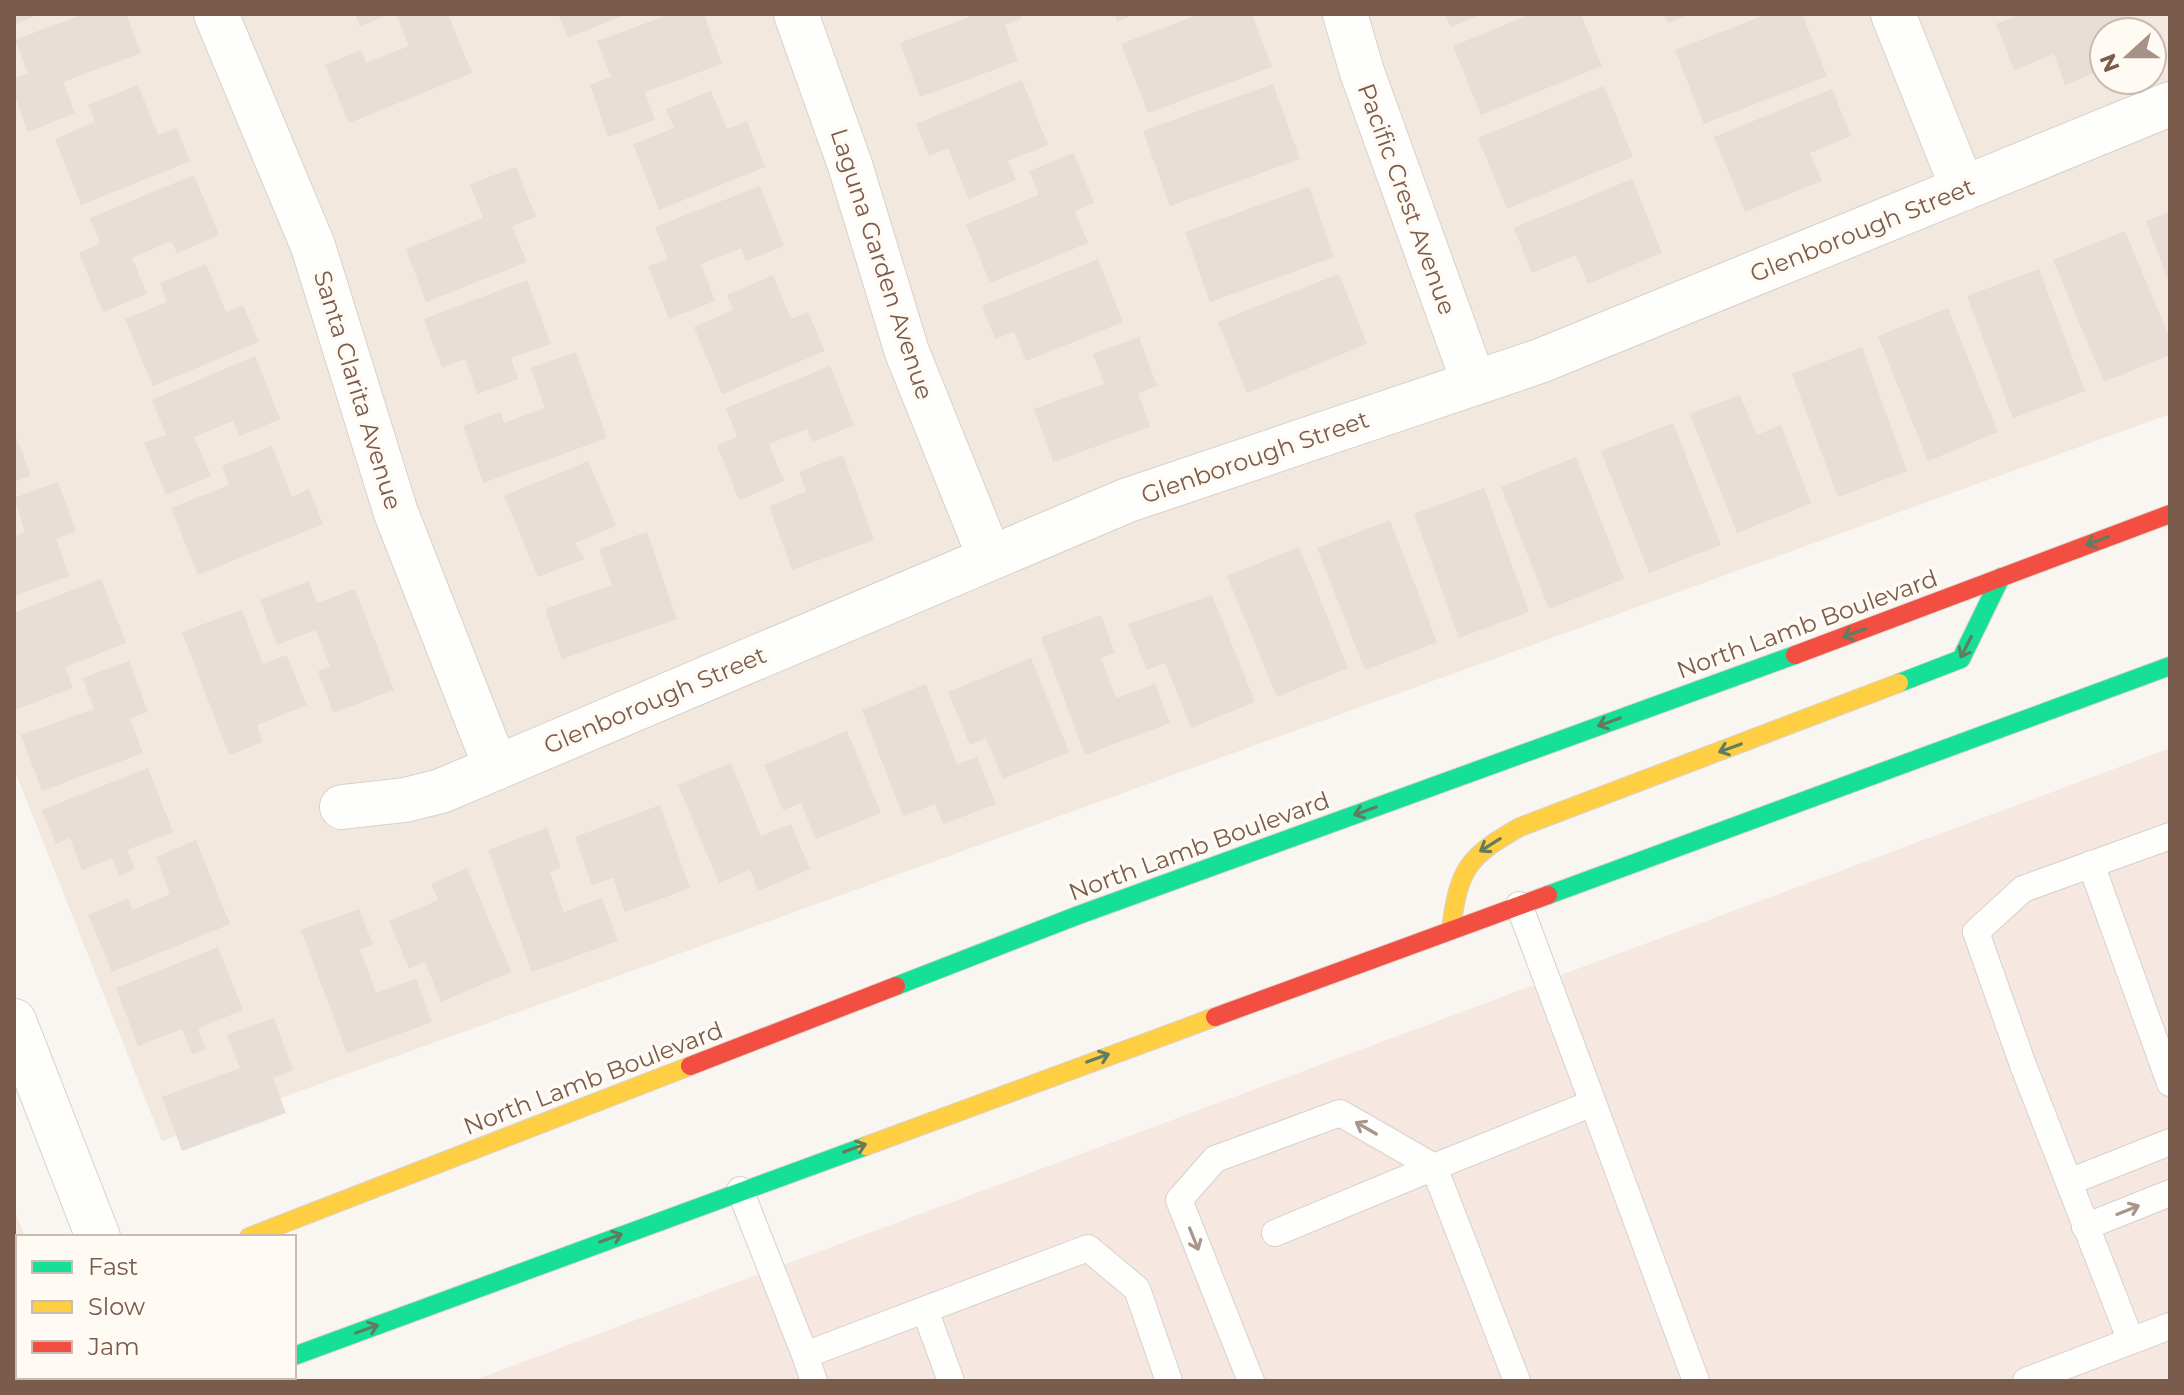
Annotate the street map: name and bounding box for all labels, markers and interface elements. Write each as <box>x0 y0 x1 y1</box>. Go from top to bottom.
north arrow <box>2088 16 2168 96</box>
text: N <box>2094 50 2126 76</box>
street label: Pacific Crest Avenue <box>1352 79 1462 319</box>
street label: Laguna Garden Avenue <box>824 125 940 403</box>
street label: Glenborough Street <box>1746 172 1978 288</box>
street label: Santa Clarita Avenue <box>308 267 408 513</box>
street label: Glenborough Street <box>1137 404 1373 510</box>
one-way arrow <box>2085 535 2110 550</box>
street label: North Lamb Boulevard <box>1673 563 1941 685</box>
one-way arrow <box>1842 627 1867 641</box>
one-way arrow <box>1958 635 1974 659</box>
street label: Glenborough Street <box>539 640 771 760</box>
one-way arrow <box>1598 716 1622 730</box>
one-way arrow <box>1719 742 1743 756</box>
street label: North Lamb Boulevard <box>1065 785 1333 907</box>
one-way arrow <box>1353 805 1378 819</box>
one-way arrow <box>1479 837 1502 853</box>
street label: North Lamb Boulevard <box>459 1015 727 1141</box>
one-way arrow <box>1086 1049 1111 1064</box>
one-way arrow <box>1355 1120 1378 1136</box>
one-way arrow <box>842 1140 866 1154</box>
one-way arrow <box>2115 1202 2140 1216</box>
one-way arrow <box>1188 1226 1202 1251</box>
one-way arrow <box>598 1230 623 1244</box>
legend <box>16 1235 296 1379</box>
text: Fast <box>88 1252 139 1281</box>
text: Slow <box>88 1292 145 1321</box>
one-way arrow <box>354 1321 379 1335</box>
text: Jam <box>87 1332 140 1361</box>

